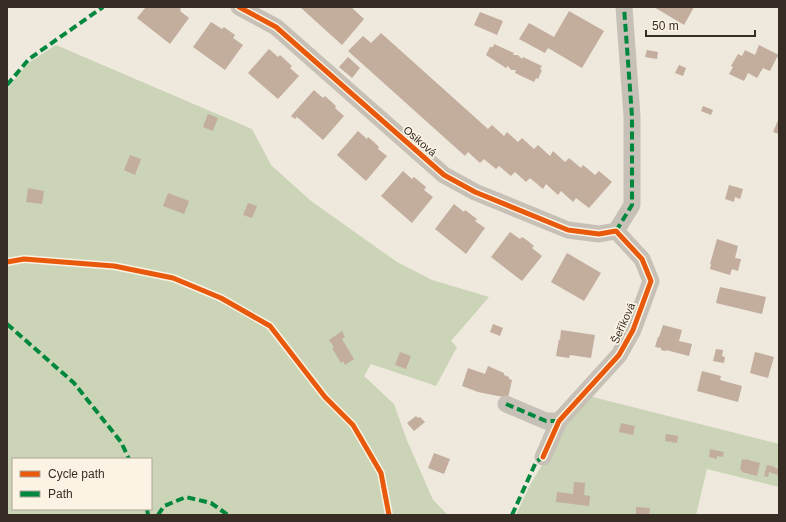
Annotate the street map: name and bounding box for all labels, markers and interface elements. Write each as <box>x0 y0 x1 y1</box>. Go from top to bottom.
scale bar <box>646 12 755 38</box>
text: 50 m <box>652 19 679 33</box>
street label: Osiková <box>401 123 440 159</box>
street label: Šeříková <box>609 300 638 345</box>
legend <box>12 458 152 510</box>
text: Cycle path <box>48 467 105 481</box>
text: Path <box>48 487 73 501</box>

